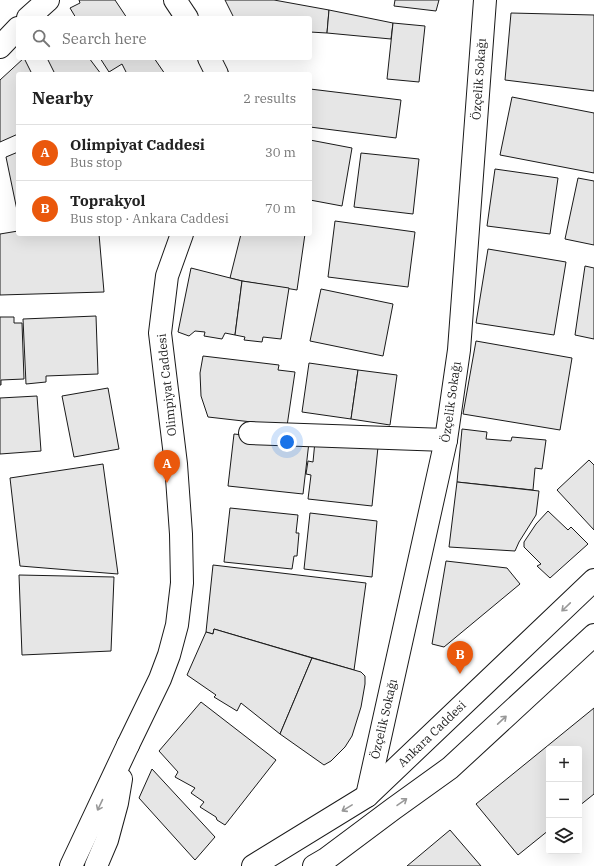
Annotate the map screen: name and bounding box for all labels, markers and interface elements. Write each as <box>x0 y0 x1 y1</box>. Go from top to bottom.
search box <box>16 16 312 60</box>
icon: search <box>30 27 52 49</box>
text: Search here <box>62 29 147 48</box>
street label: Özçelik Sokağı <box>468 37 489 120</box>
text: Nearby <box>32 87 93 109</box>
text: 2 results <box>243 90 296 107</box>
text: Oli̇mpi̇yat Caddesi̇ <box>70 135 205 154</box>
text: A <box>40 144 50 161</box>
text: 30 m <box>265 144 296 161</box>
text: Bus stop <box>70 154 122 171</box>
text: Toprakyol <box>70 191 145 210</box>
text: B <box>40 200 50 217</box>
text: 70 m <box>265 200 296 217</box>
text: Bus stop · Ankara Caddesi <box>70 210 229 227</box>
street label: Olimpiyat Caddesi <box>154 333 179 437</box>
street label: Özçelik Sokağı <box>437 360 464 444</box>
your location <box>277 432 297 452</box>
pin: A <box>154 450 180 483</box>
one-way arrow <box>561 602 571 611</box>
pin: B <box>447 641 473 674</box>
street label: Özçelik Sokağı <box>367 677 400 760</box>
street label: Ankara Caddesi <box>394 697 469 770</box>
one-way arrow <box>497 715 507 725</box>
map controls <box>546 746 582 854</box>
button: + <box>546 746 582 782</box>
button: − <box>546 782 582 818</box>
one-way arrow <box>396 798 407 806</box>
one-way arrow <box>96 799 103 811</box>
one-way arrow <box>341 805 353 813</box>
button: layers <box>546 818 582 854</box>

